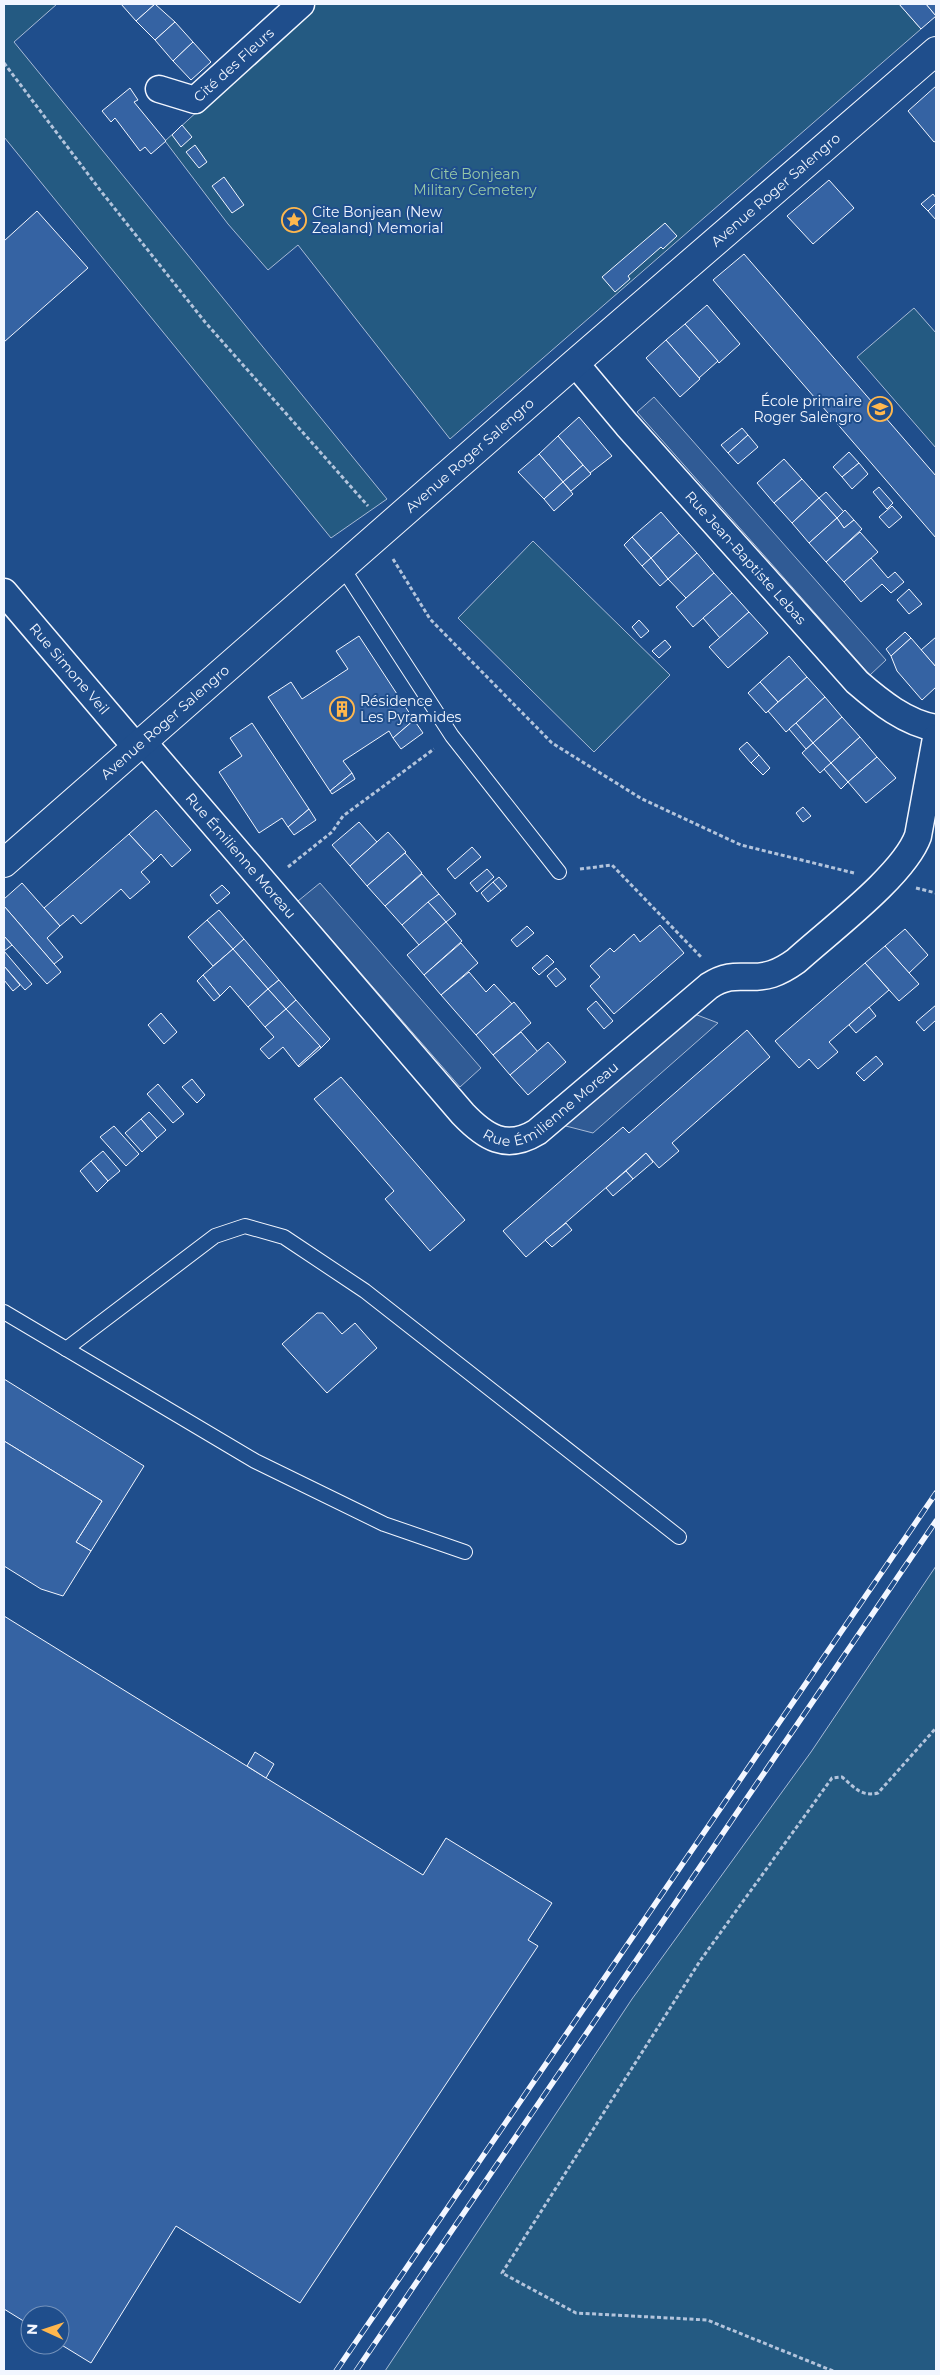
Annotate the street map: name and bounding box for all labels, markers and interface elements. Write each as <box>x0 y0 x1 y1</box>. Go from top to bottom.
street label: Cité des Fleurs <box>190 24 278 106</box>
street label: Avenue Roger Salengro <box>707 129 844 251</box>
park label: Cité Bonjean Military Cemetery <box>413 165 537 199</box>
place label: Cite Bonjean (New Zealand) Memorial <box>312 203 443 237</box>
place icon: Cite Bonjean (New Zealand) Memorial <box>281 207 307 233</box>
place label: École primaire Roger Salengro <box>753 392 862 426</box>
street label: Avenue Roger Salengro <box>402 394 538 516</box>
school or university icon: École primaire Roger Salengro <box>867 396 893 422</box>
street label: Rue Jean-Baptiste Lebas <box>681 487 810 628</box>
street label: Rue Simone Veil <box>26 620 113 718</box>
street label: Avenue Roger Salengro <box>97 661 233 783</box>
place label: Résidence Les Pyramides <box>360 692 462 726</box>
building icon: Résidence Les Pyramides <box>329 696 355 722</box>
street label: Rue Émilienne Moreau <box>182 789 300 922</box>
street label: Rue Émilienne Moreau <box>480 1058 622 1150</box>
north arrow <box>20 2305 70 2355</box>
text: N <box>23 2323 41 2335</box>

